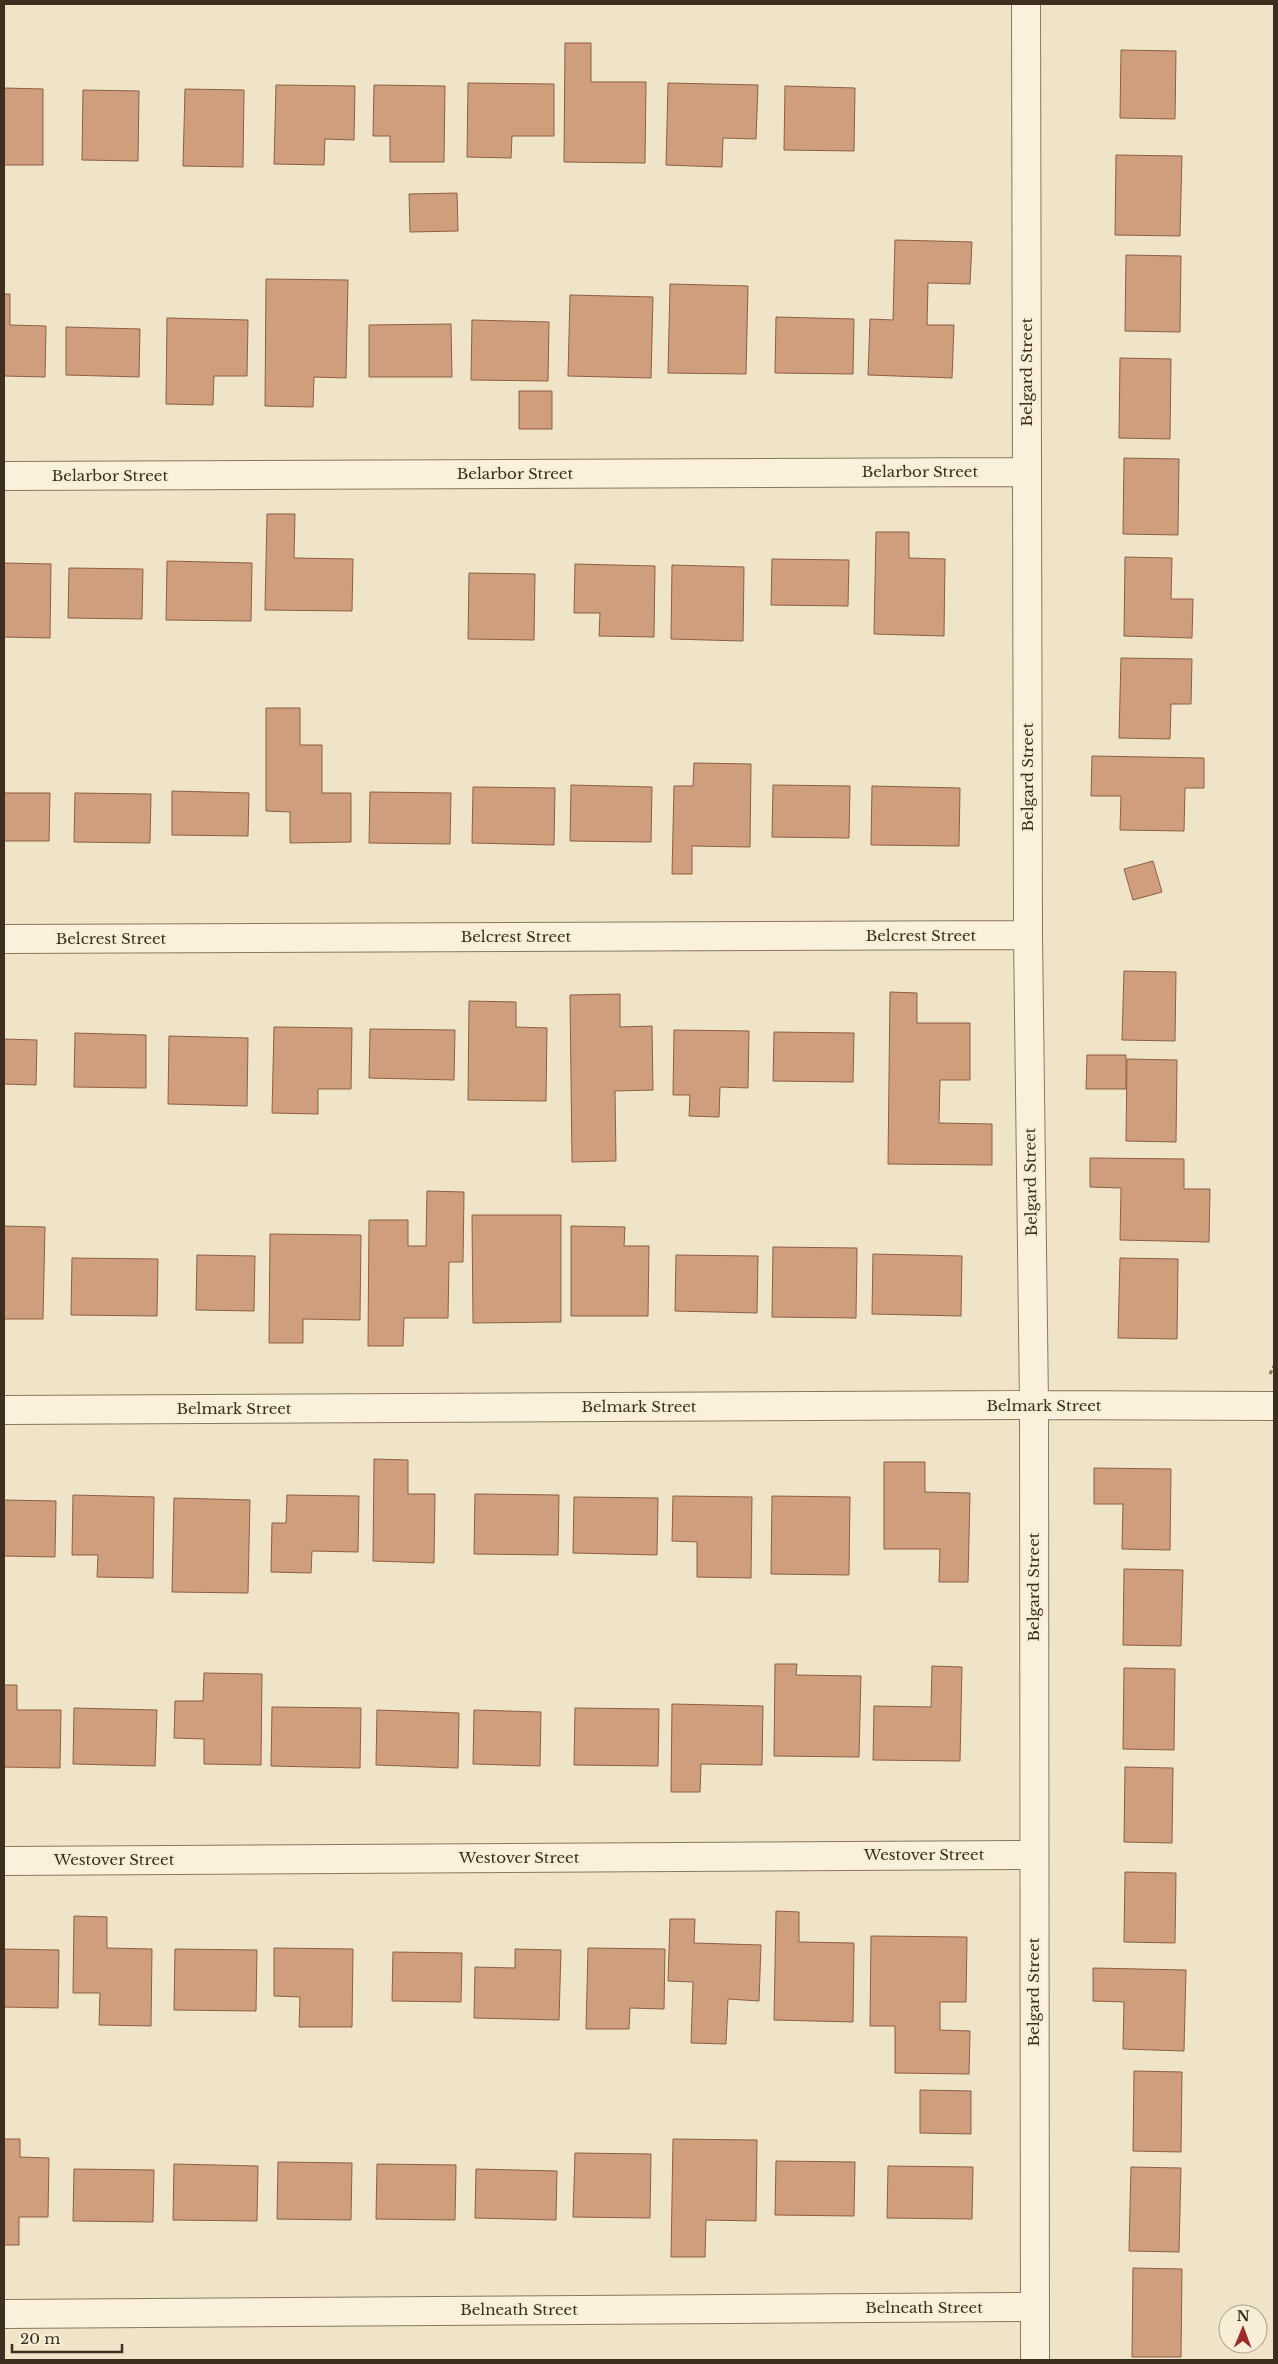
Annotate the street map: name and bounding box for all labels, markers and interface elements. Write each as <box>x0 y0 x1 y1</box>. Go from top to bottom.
street label: Belgard Street <box>1017 317 1036 426</box>
street label: Belarbor Street <box>862 462 978 481</box>
street label: Belarbor Street <box>457 464 573 483</box>
street label: Belarbor Street <box>52 466 168 485</box>
street label: Belgard Street <box>1018 722 1037 831</box>
street label: Belcrest Street <box>866 926 977 945</box>
street label: Belcrest Street <box>461 927 572 946</box>
street label: Belcrest Street <box>56 929 167 948</box>
street label: Belgard Street <box>1020 1127 1041 1237</box>
street label: Belmark Street <box>987 1396 1102 1415</box>
street label: Belmark Street <box>582 1397 697 1416</box>
street label: Belmark Street <box>177 1399 292 1418</box>
street label: Belgard Street <box>1024 1532 1043 1641</box>
street label: Westover Street <box>863 1845 985 1864</box>
street label: Westover Street <box>458 1848 580 1867</box>
street label: Westover Street <box>53 1850 175 1869</box>
street label: Belgard Street <box>1024 1937 1043 2046</box>
street label: Belneath Street <box>865 2298 983 2317</box>
street label: Belneath Street <box>460 2300 578 2319</box>
north arrow <box>1218 2304 1268 2354</box>
text: N <box>1236 2307 1250 2325</box>
scale bar <box>12 2322 122 2354</box>
text: 20 m <box>20 2329 60 2348</box>

